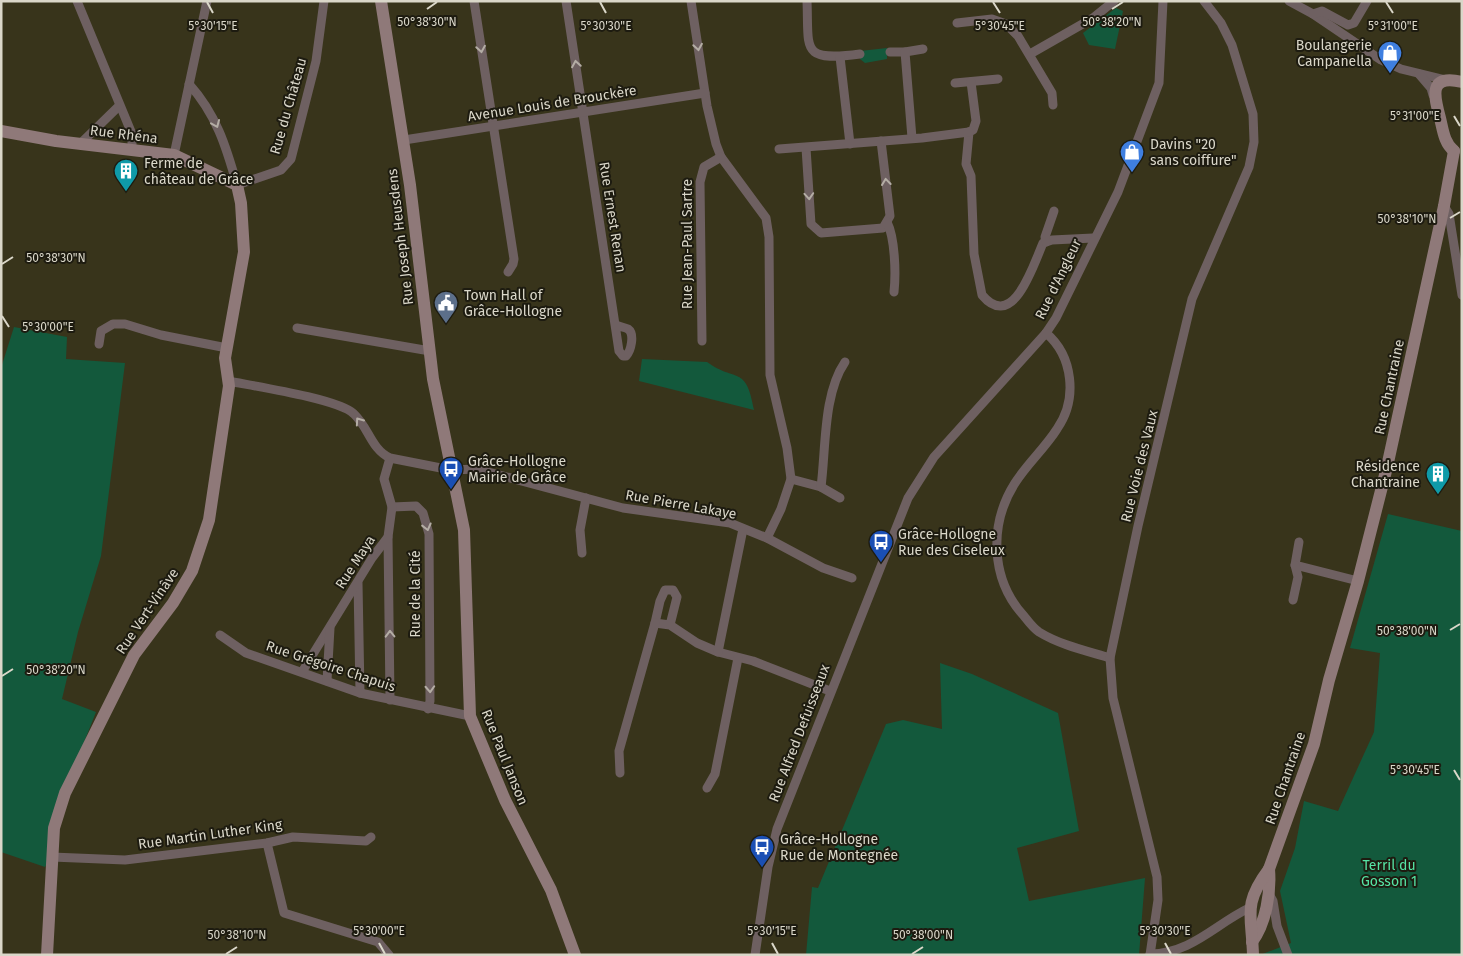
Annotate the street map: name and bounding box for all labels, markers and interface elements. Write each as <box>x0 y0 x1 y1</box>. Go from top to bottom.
text: 50°38'30"N <box>397 15 457 29</box>
text: 50°38'20"N <box>1082 15 1142 29</box>
text: 5°30'15"E <box>188 19 238 33</box>
text: 5°30'30"E <box>580 19 632 33</box>
text: 5°30'45"E <box>975 19 1025 33</box>
text: 5°31'00"E <box>1368 19 1418 33</box>
place label: Boulangerie Campanella <box>1296 37 1372 70</box>
shop icon: Boulangerie Campanella <box>1377 40 1403 74</box>
one-way arrow <box>692 43 703 51</box>
one-way arrow <box>475 46 486 54</box>
street label: Rue du Château <box>267 56 310 156</box>
one-way arrow <box>571 60 582 68</box>
street label: Avenue Louis de Brouckère <box>466 82 638 125</box>
text: 5°31'00"E <box>1390 109 1440 123</box>
one-way arrow <box>210 119 220 127</box>
street label: Rue Rhéna <box>89 122 159 147</box>
place label: Davins "20 sans coiffure" <box>1150 136 1237 169</box>
shop icon: Davins "20 sans coiffure" <box>1119 139 1145 173</box>
place label: Ferme de château de Grâce <box>144 155 253 188</box>
building icon: Ferme de château de Grâce <box>113 158 139 192</box>
street label: Rue Ernest Renan <box>595 161 630 274</box>
street label: Rue Joseph Heusdens <box>384 167 417 306</box>
one-way arrow <box>881 177 892 185</box>
street label: Rue Jean-Paul Sartre <box>679 179 696 309</box>
one-way arrow <box>803 193 814 201</box>
text: 50°38'10"N <box>1378 212 1436 226</box>
street label: Rue d'Angleur <box>1032 236 1086 322</box>
text: 50°38'30"N <box>26 251 86 265</box>
place label: Town Hall of Grâce-Hollogne <box>464 287 562 320</box>
public building icon: Town Hall of Grâce-Hollogne <box>433 290 459 324</box>
text: 5°30'00"E <box>22 320 74 334</box>
street label: Rue Chantraine <box>1371 338 1408 436</box>
street label: Rue Voie des Vaux <box>1117 408 1162 524</box>
one-way arrow <box>356 418 365 427</box>
place label: Grâce-Hollogne Mairie de Grâce <box>468 453 566 486</box>
bus stop icon: Grâce-Hollogne Mairie de Grâce <box>438 456 464 490</box>
place label: Résidence Chantraine <box>1351 458 1420 491</box>
building icon: Résidence Chantraine <box>1425 461 1451 495</box>
street label: Rue Pierre Lakaye <box>624 486 738 523</box>
one-way arrow <box>421 523 432 532</box>
place label: Grâce-Hollogne Rue des Ciseleux <box>898 526 1005 559</box>
bus stop icon: Grâce-Hollogne Rue des Ciseleux <box>868 529 894 563</box>
street label: Rue Maya <box>332 532 379 592</box>
street label: Rue de la Cité <box>407 550 424 638</box>
street label: Rue Vert-Vinâve <box>112 565 182 657</box>
text: 50°38'00"N <box>1377 624 1437 638</box>
one-way arrow <box>385 629 396 637</box>
street label: Rue Grégoire Chapuis <box>264 637 398 696</box>
street label: Rue Alfred Defuisseaux <box>765 662 834 804</box>
text: 50°38'20"N <box>26 663 86 677</box>
one-way arrow <box>424 686 435 694</box>
street label: Rue Paul Janson <box>478 707 532 808</box>
street label: Rue Chantraine <box>1262 730 1309 827</box>
text: 5°30'45"E <box>1390 763 1440 777</box>
street label: Rue Martin Luther King <box>137 816 284 853</box>
place label: Grâce-Hollogne Rue de Montegnée <box>780 831 898 864</box>
bus stop icon: Grâce-Hollogne Rue de Montegnée <box>749 834 775 868</box>
park label: Terril du Gosson 1 <box>1361 857 1417 890</box>
text: 5°30'00"E <box>353 924 405 938</box>
text: 5°30'15"E <box>747 924 797 938</box>
text: 5°30'30"E <box>1139 924 1191 938</box>
text: 50°38'10"N <box>208 928 266 942</box>
text: 50°38'00"N <box>893 928 953 942</box>

